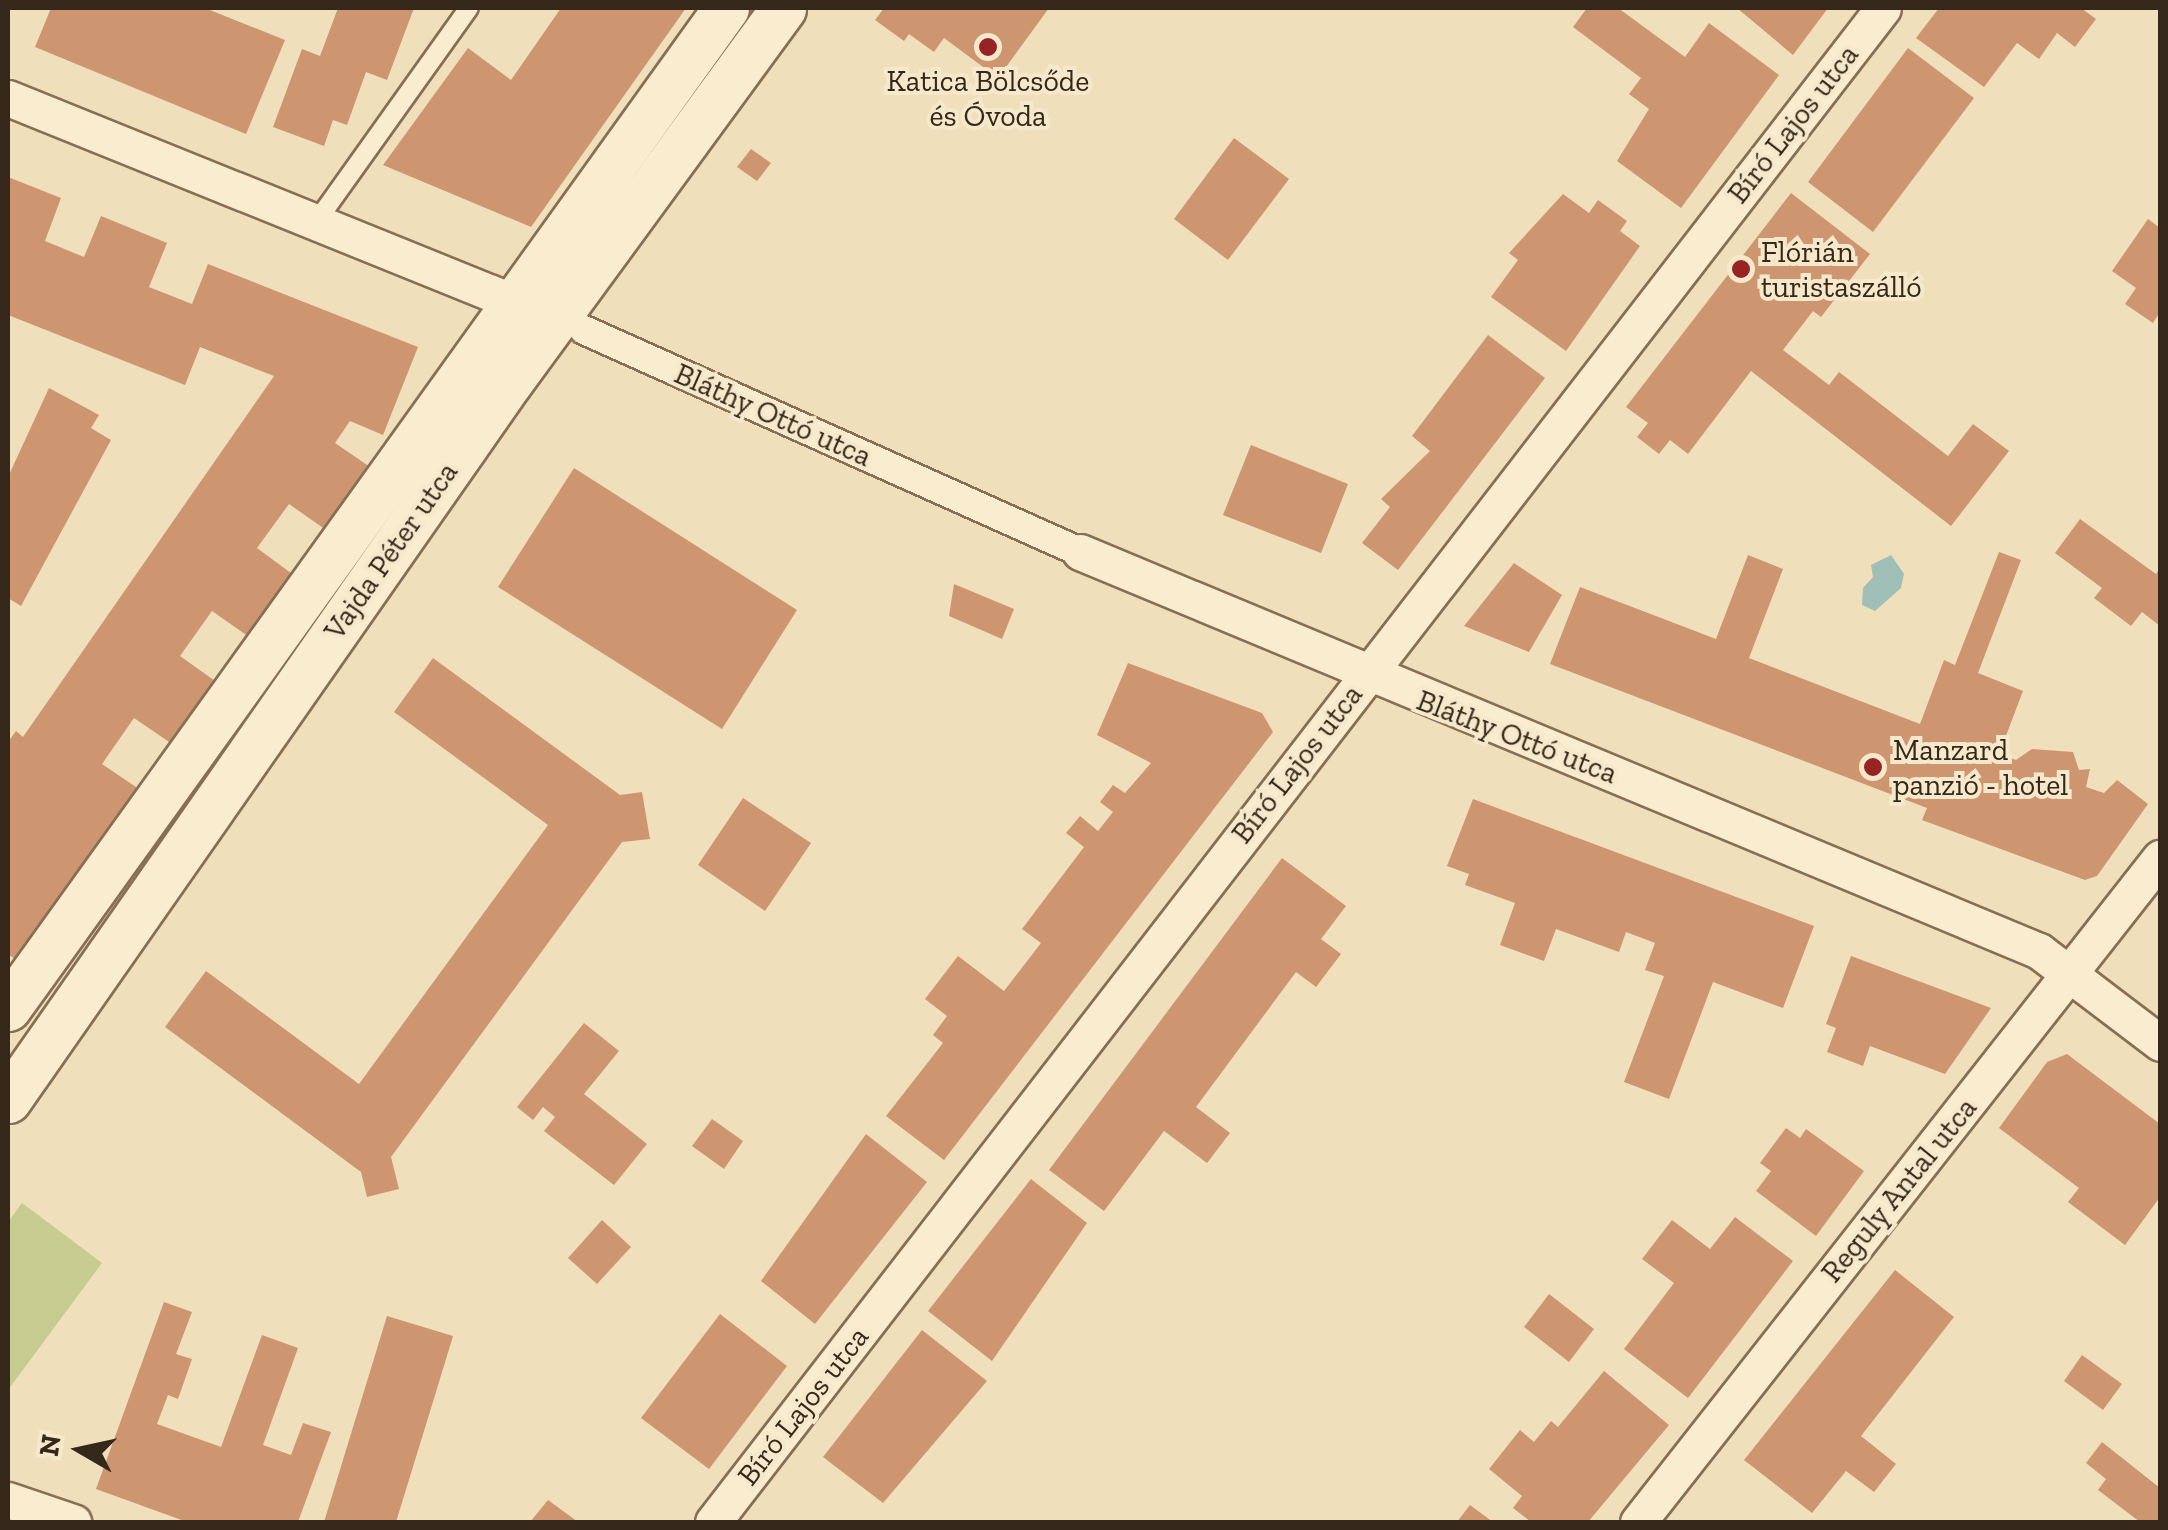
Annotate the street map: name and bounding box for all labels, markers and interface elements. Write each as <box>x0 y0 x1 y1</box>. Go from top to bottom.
marker: Katica Bölcsőde és Óvoda <box>977 36 999 58</box>
street label: Bíró Lajos utca <box>1720 38 1866 210</box>
place label: Katica Bölcsőde és Óvoda <box>887 63 1089 134</box>
place label: Flórián turistaszálló <box>1761 234 1922 304</box>
marker: Flórián turistaszálló <box>1730 258 1752 280</box>
street label: Bláthy Ottó utca <box>669 355 877 475</box>
street label: Vajda Péter utca <box>316 455 466 647</box>
street label: Bíró Lajos utca <box>1224 678 1370 850</box>
street label: Bláthy Ottó utca <box>1411 682 1623 792</box>
place label: Manzard panzió - hotel <box>1893 732 2068 802</box>
marker: Manzard panzió - hotel <box>1862 756 1884 778</box>
street label: Reguly Antal utca <box>1813 1090 1985 1290</box>
street label: Bíró Lajos utca <box>730 1320 876 1492</box>
north arrow <box>30 1400 130 1500</box>
text: N <box>32 1432 68 1458</box>

